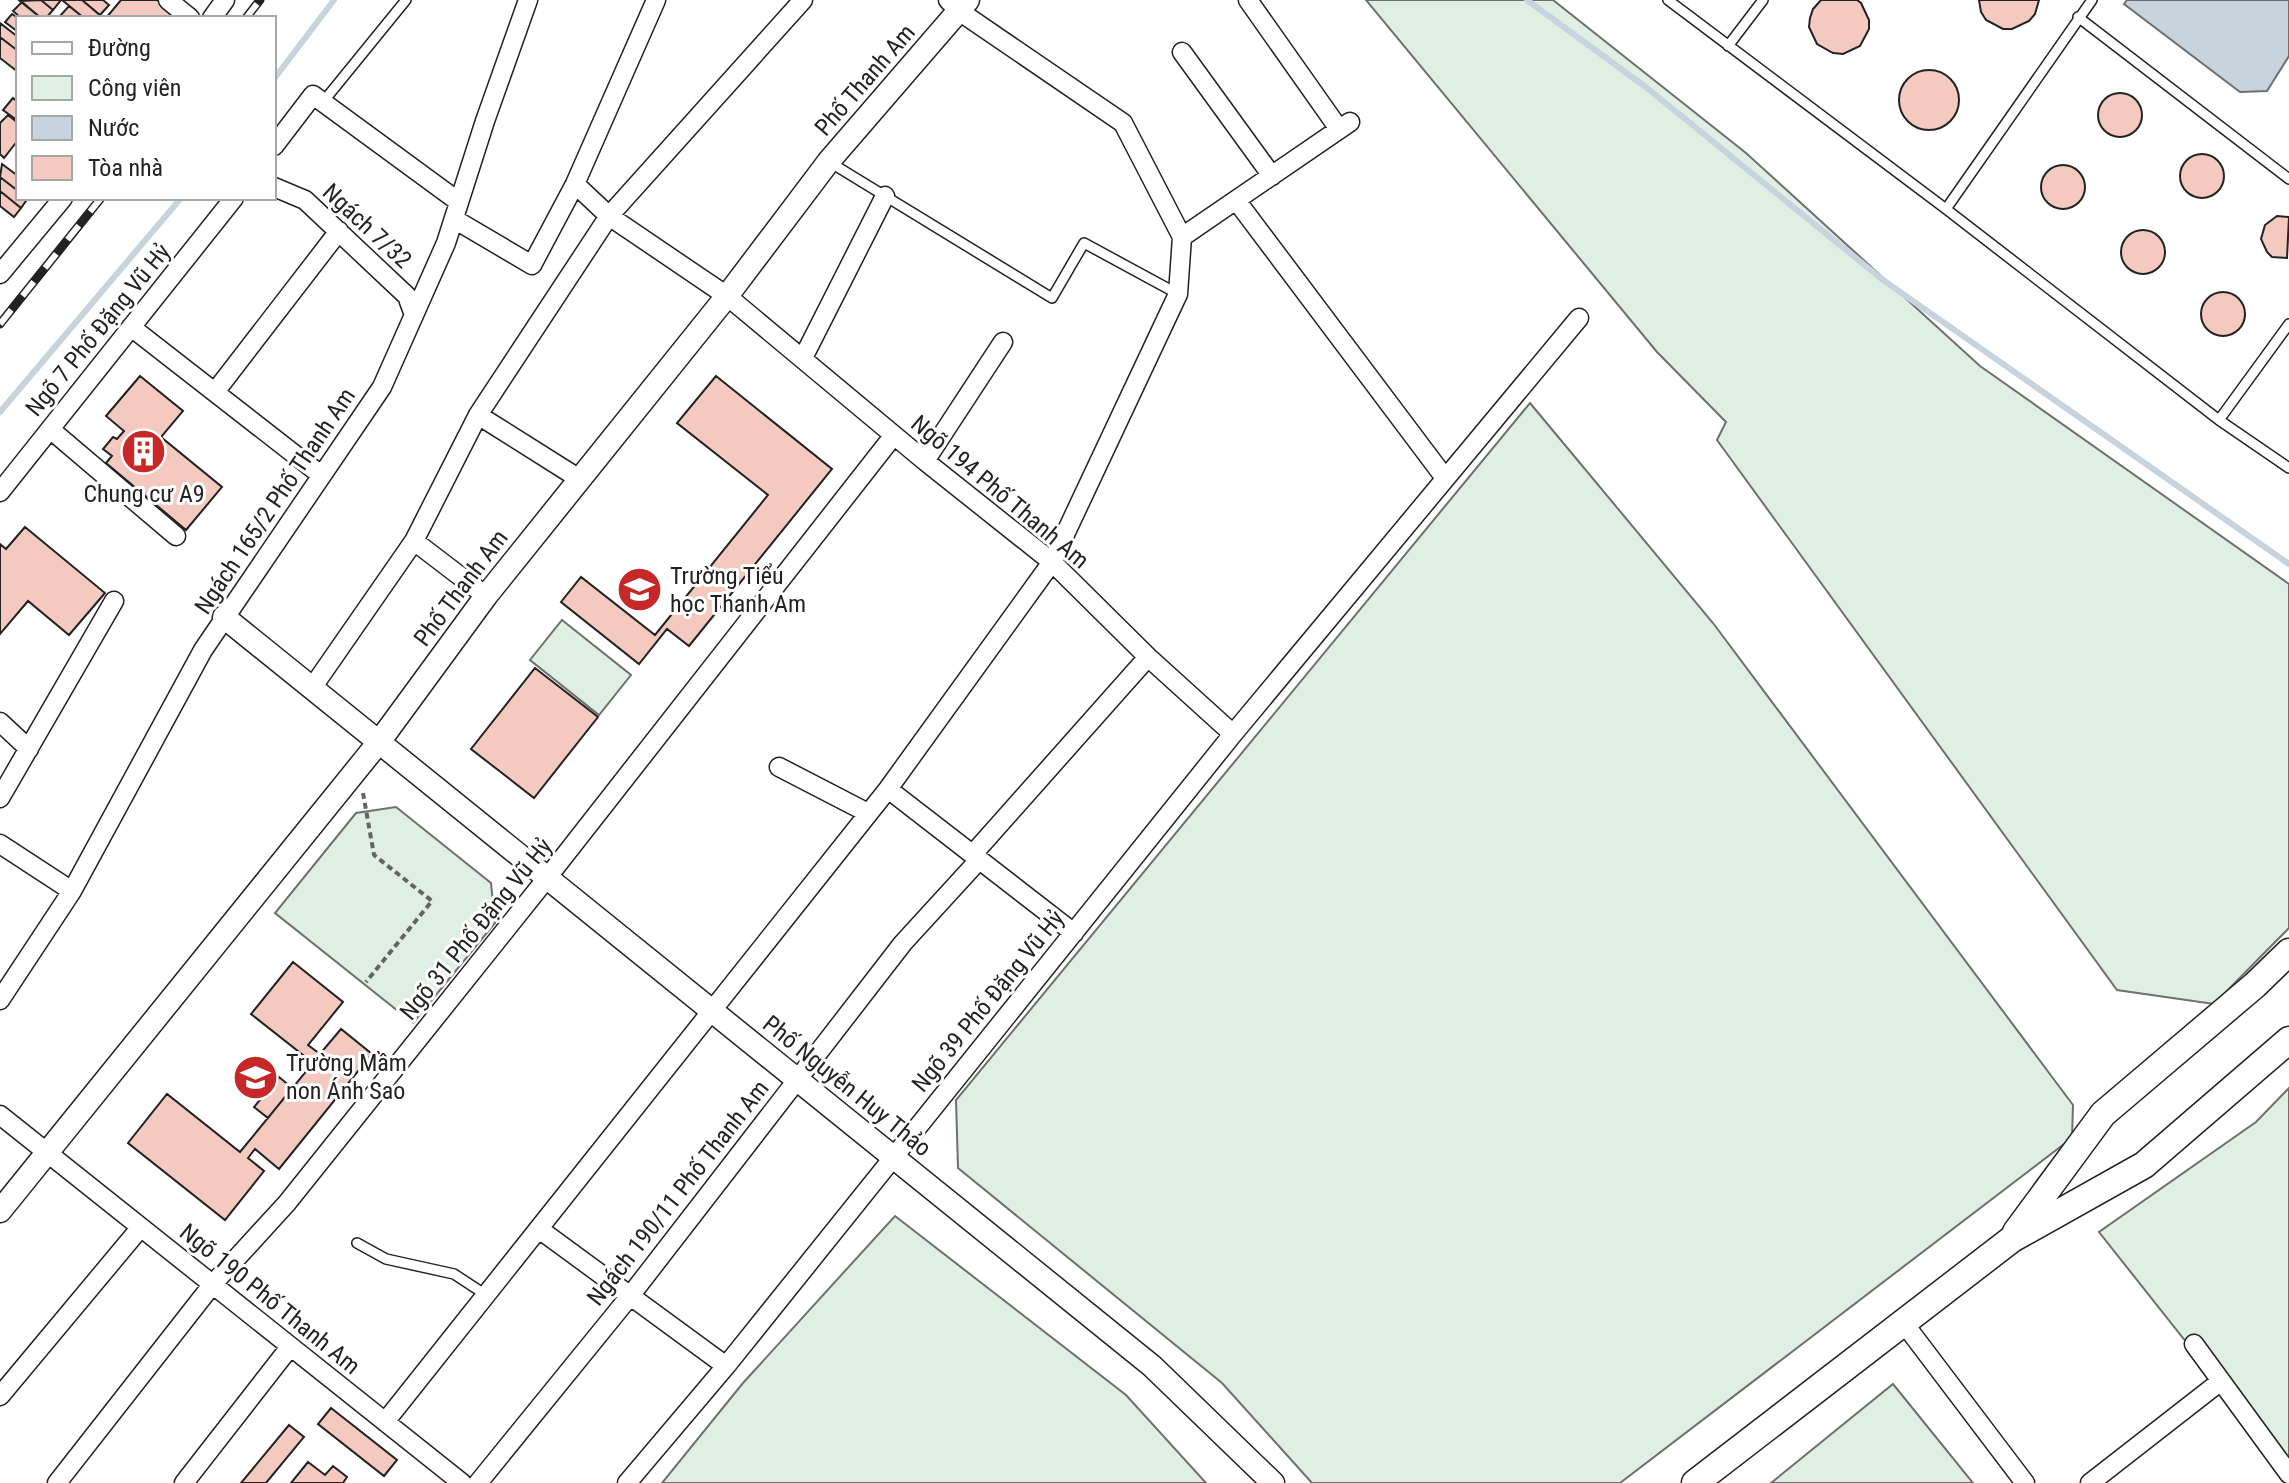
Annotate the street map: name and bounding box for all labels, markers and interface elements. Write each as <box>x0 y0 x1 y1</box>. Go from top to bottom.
legend <box>16 16 276 200</box>
street label: Phố Thanh Am <box>809 19 921 141</box>
text: Đường <box>88 34 151 62</box>
text: Công viên <box>88 74 181 102</box>
text: Nước <box>88 114 139 142</box>
text: Tòa nhà <box>88 154 163 182</box>
street label: Ngách 7/32 <box>317 178 417 274</box>
street label: Ngõ 7 Phố Đặng Vũ Hỷ <box>20 238 176 422</box>
street label: Ngách 165/2 Phố Thanh Am <box>189 383 361 619</box>
street label: Ngõ 194 Phố Thanh Am <box>905 409 1095 575</box>
building icon: Chung cư A9 <box>120 428 168 476</box>
place label: Chung cư A9 <box>83 480 205 508</box>
street label: Phố Thanh Am <box>408 524 514 652</box>
place label: Trường Tiểu học Thanh Am <box>670 562 806 618</box>
school or university icon: Trường Tiểu học Thanh Am <box>615 566 663 614</box>
street label: Ngõ 31 Phố Đặng Vũ Hỷ <box>394 833 558 1025</box>
street label: Ngõ 39 Phố Đặng Vũ Hỷ <box>906 905 1070 1097</box>
street label: Phố Nguyễn Huy Thảo <box>757 1010 937 1162</box>
place label: Trường Mầm non Ánh Sao <box>286 1049 407 1105</box>
school or university icon: Trường Mầm non Ánh Sao <box>231 1053 279 1101</box>
street label: Ngách 190/11 Phố Thanh Am <box>581 1075 775 1311</box>
street label: Ngõ 190 Phố Thanh Am <box>174 1218 366 1380</box>

